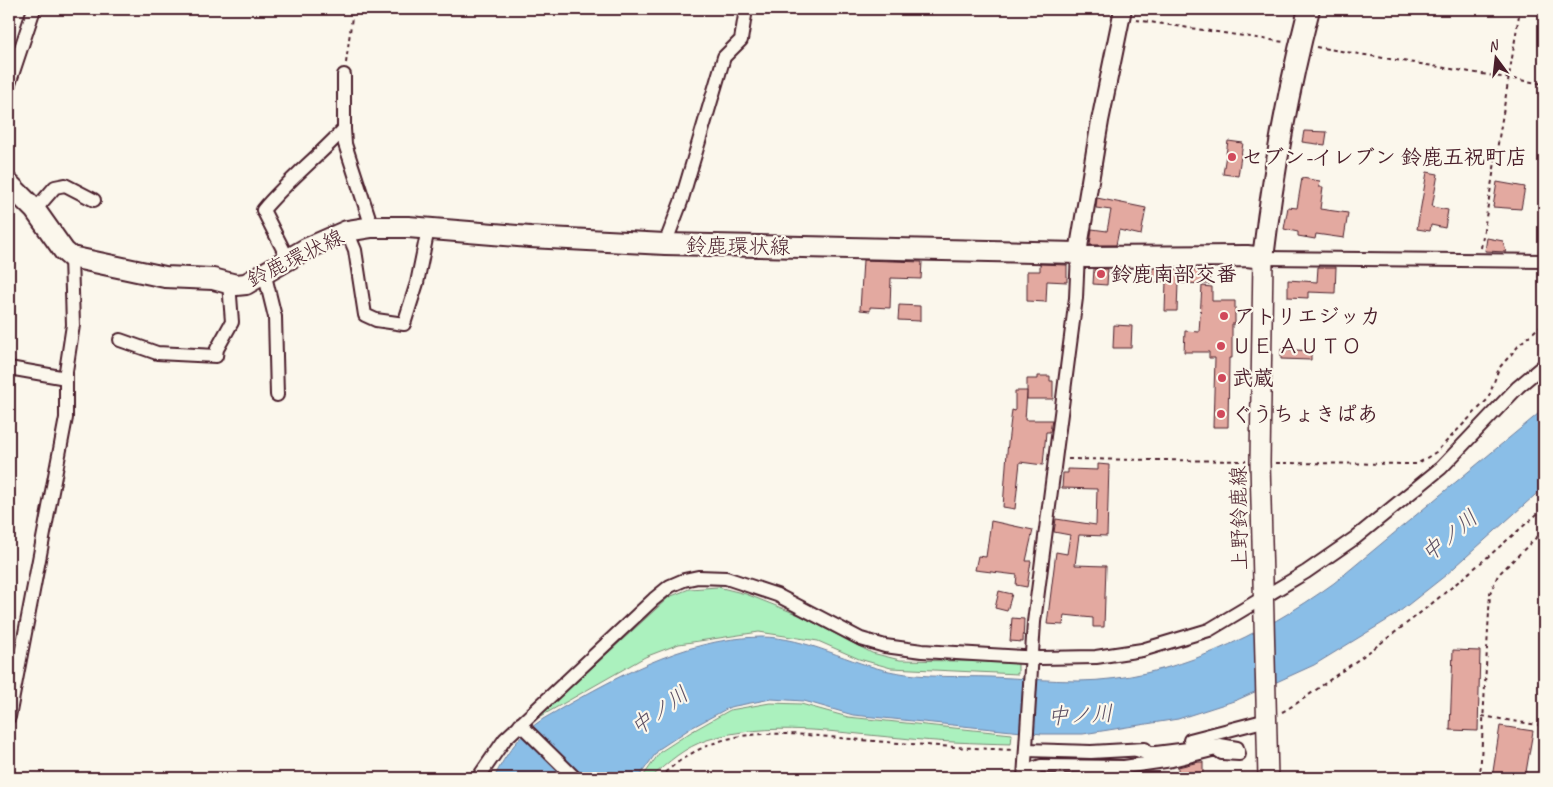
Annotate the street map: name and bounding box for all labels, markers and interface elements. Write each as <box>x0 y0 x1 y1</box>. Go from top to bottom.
north arrow <box>1470 32 1520 82</box>
text: N <box>1486 36 1501 55</box>
place label: セブン-イレブン 鈴鹿五祝町店 <box>1242 144 1527 170</box>
marker: セブン-イレブン 鈴鹿五祝町店 <box>1226 151 1238 163</box>
street label: 鈴鹿環状線 <box>242 223 348 293</box>
street label: 鈴鹿環状線 <box>685 232 791 260</box>
place label: 鈴鹿南部交番 <box>1111 261 1237 287</box>
marker: 鈴鹿南部交番 <box>1095 268 1107 280</box>
place label: アトリエジッカ <box>1234 303 1381 329</box>
marker: アトリエジッカ <box>1218 310 1230 322</box>
place label: ＵＥ ＡＵＴＯ <box>1231 333 1362 359</box>
marker: ＵＥ ＡＵＴＯ <box>1215 340 1227 352</box>
place label: 武蔵 <box>1232 365 1274 391</box>
marker: 武蔵 <box>1216 372 1228 384</box>
place label: ぐうちょきぱあ <box>1231 401 1378 427</box>
marker: ぐうちょきぱあ <box>1215 408 1227 420</box>
street label: 上野鈴鹿線 <box>1225 465 1253 571</box>
water label: 中ノ川 <box>1415 504 1484 568</box>
water label: 中ノ川 <box>625 680 695 742</box>
water label: 中ノ川 <box>1046 699 1114 731</box>

